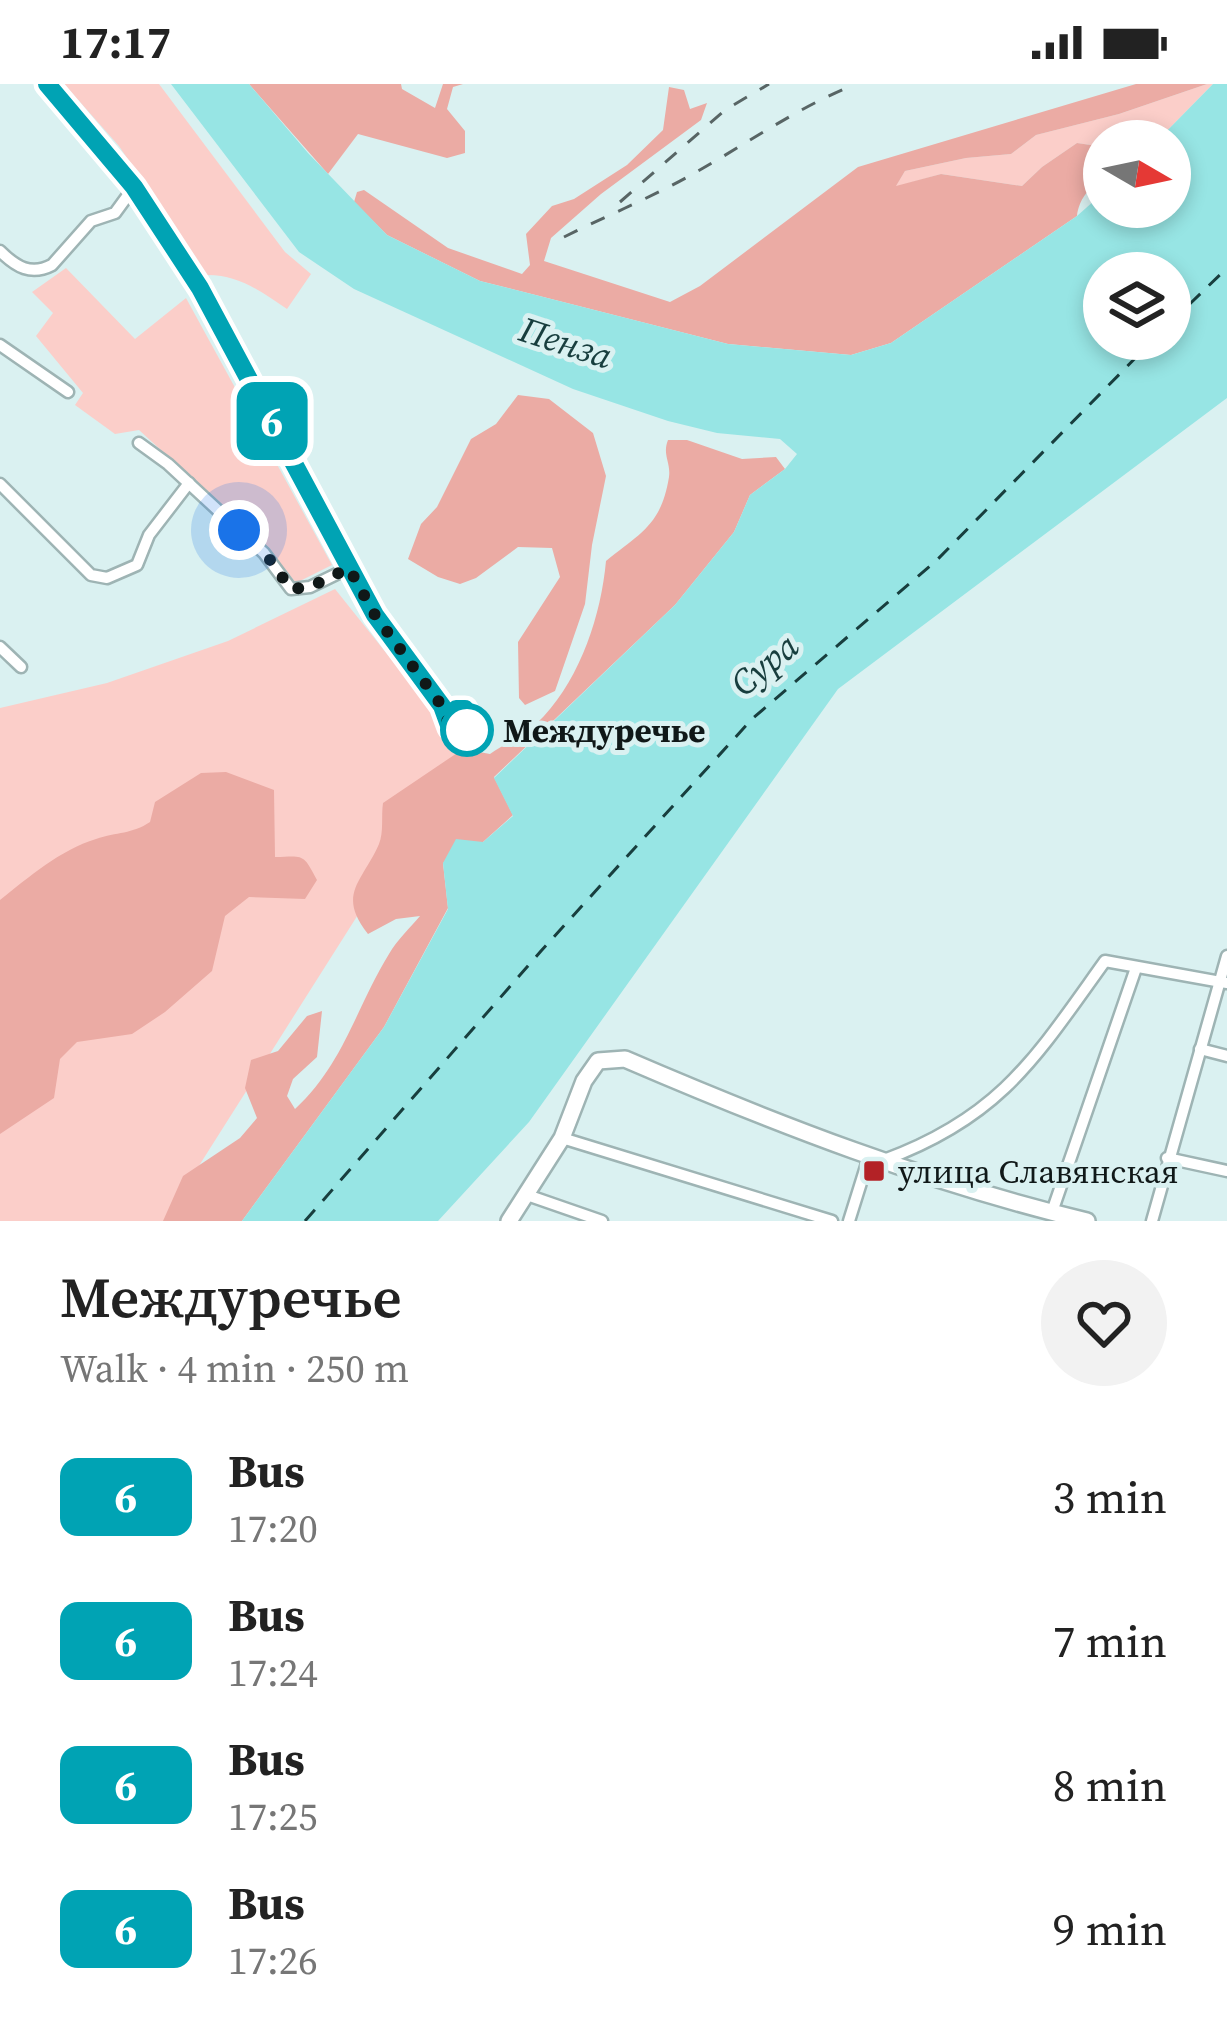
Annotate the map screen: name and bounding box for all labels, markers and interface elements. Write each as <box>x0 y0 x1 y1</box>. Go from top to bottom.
text: 17:17 <box>60 11 171 73</box>
north arrow <box>1083 120 1191 228</box>
map controls <box>1083 120 1191 360</box>
button: layers <box>1083 252 1191 360</box>
water label: Пенза <box>512 304 619 380</box>
line badge: 6 <box>233 382 311 460</box>
text: 6 <box>261 392 283 450</box>
your location <box>209 500 269 560</box>
water label: Сура <box>720 621 809 707</box>
marker: Междуречье <box>442 705 492 755</box>
place label: Междуречье <box>503 708 705 753</box>
place label: улица Славянская <box>898 1149 1178 1194</box>
marker: улица Славянская <box>861 1158 887 1184</box>
text: Междуречье <box>60 1258 402 1336</box>
button: heart <box>1041 1260 1167 1386</box>
text: Walk · 4 min · 250 m <box>60 1342 409 1395</box>
text: Bus <box>228 1440 305 1502</box>
text: 3 min <box>1053 1466 1167 1528</box>
text: 6 <box>115 1468 137 1526</box>
text: 17:20 <box>228 1502 318 1555</box>
text: Bus <box>228 1584 305 1646</box>
text: 7 min <box>1053 1610 1167 1672</box>
text: 6 <box>115 1612 137 1670</box>
text: 17:24 <box>228 1646 318 1699</box>
text: Bus <box>228 1728 305 1790</box>
text: 8 min <box>1053 1754 1167 1816</box>
text: 6 <box>115 1756 137 1814</box>
text: 17:25 <box>228 1790 318 1843</box>
text: Bus <box>228 1872 305 1934</box>
text: 9 min <box>1053 1898 1167 1960</box>
text: 6 <box>115 1900 137 1958</box>
text: 17:26 <box>228 1934 318 1987</box>

